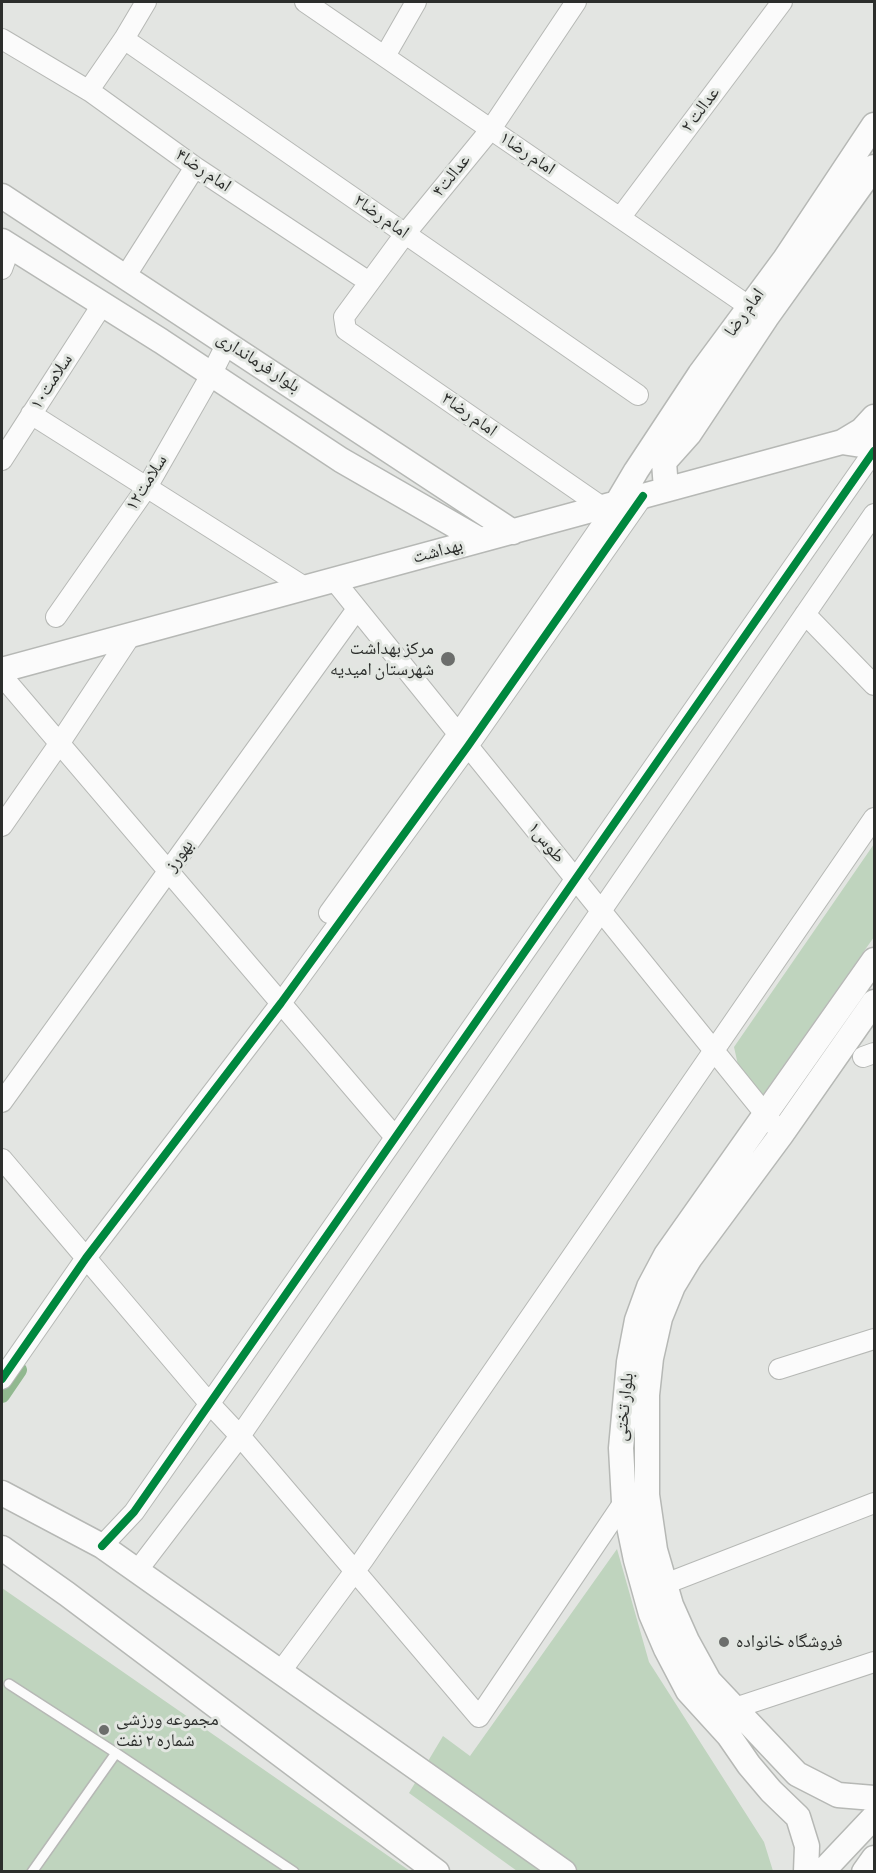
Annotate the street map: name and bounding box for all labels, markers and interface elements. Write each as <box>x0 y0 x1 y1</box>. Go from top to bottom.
street label: عدالت ۲ <box>677 83 725 137</box>
street label: امام رضا۱ <box>495 128 559 180</box>
street label: امام رضا۴ <box>171 145 235 197</box>
street label: عدالت۴ <box>428 150 476 202</box>
street label: امام رضا۲ <box>349 190 413 244</box>
street label: امام رضا <box>720 285 770 341</box>
street label: بلوار فرمانداری <box>212 328 304 398</box>
street label: سلامت۱۰ <box>26 350 78 414</box>
street label: امام رضا۳ <box>437 388 501 442</box>
street label: سلامت۱۲ <box>121 451 173 515</box>
street label: بهداشت <box>410 535 466 569</box>
place label: مرکز بهداشت شهرستان امیدیه <box>330 638 434 680</box>
marker: مرکز بهداشت شهرستان امیدیه <box>439 650 457 668</box>
street label: طوس۱ <box>523 818 569 868</box>
street label: بهورز <box>161 836 199 876</box>
street label: بلوار تختی <box>611 1372 639 1442</box>
place label: فروشگاه خانواده <box>736 1631 843 1653</box>
marker: فروشگاه خانواده <box>717 1635 731 1649</box>
place label: مجموعه ورزشی شماره ۲ نفت <box>116 1709 219 1752</box>
marker: مجموعه ورزشی شماره ۲ نفت <box>97 1723 111 1737</box>

